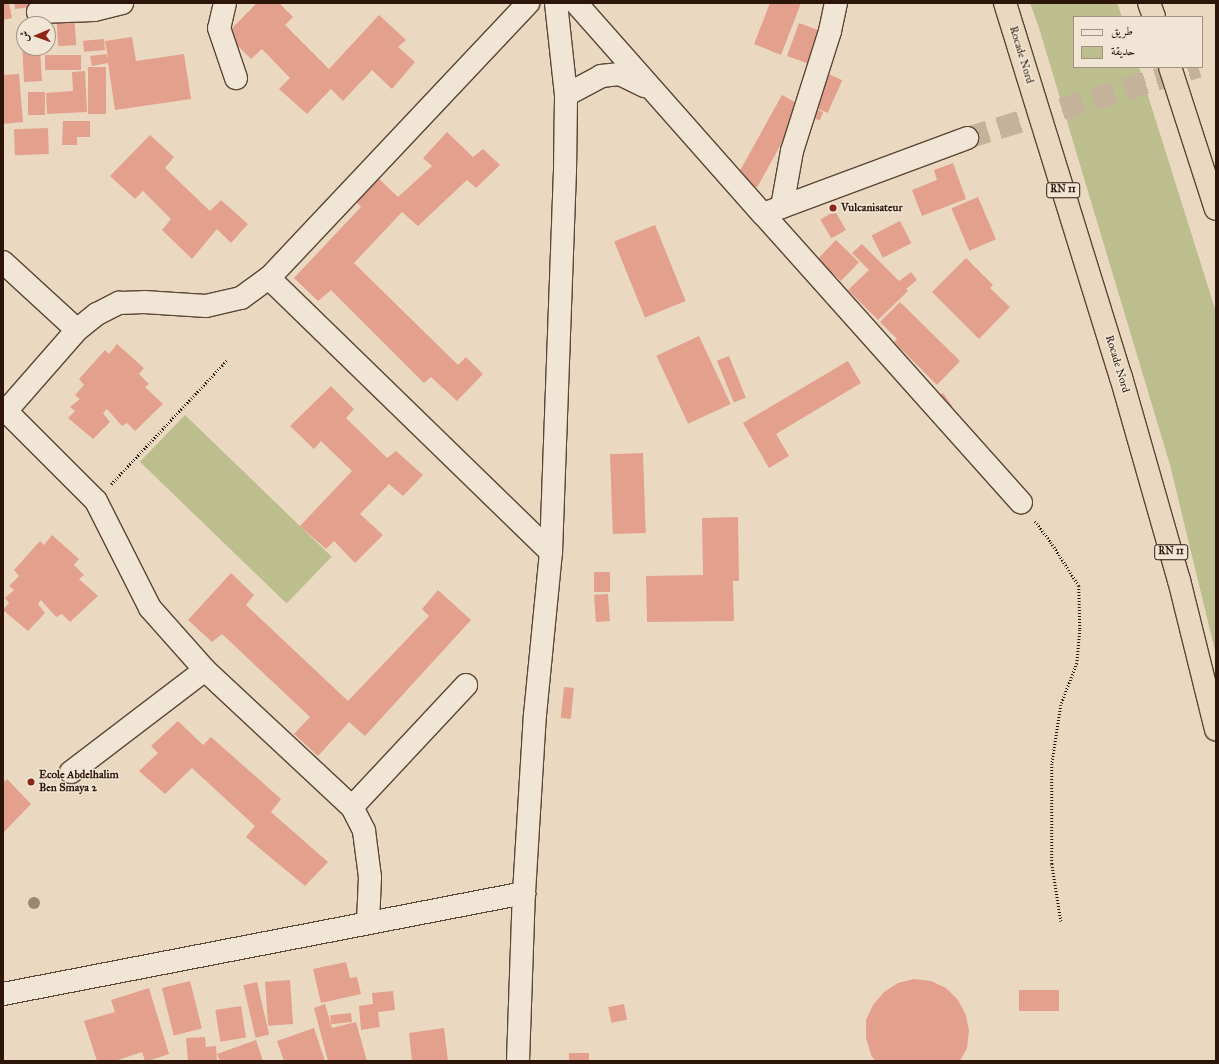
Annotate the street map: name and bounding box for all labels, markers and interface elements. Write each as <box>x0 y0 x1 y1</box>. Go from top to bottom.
north arrow <box>16 16 56 56</box>
legend <box>1073 16 1203 68</box>
text: طريق <box>1111 24 1133 38</box>
street label: Rocade Nord <box>1006 25 1036 85</box>
text: ش <box>18 31 31 42</box>
text: حديقة <box>1111 44 1135 58</box>
road number: RN 11 <box>1046 182 1080 198</box>
place label: Vulcanisateur <box>841 201 903 215</box>
marker: Vulcanisateur <box>828 203 838 213</box>
street label: Rocade Nord <box>1102 334 1132 394</box>
road number: RN 11 <box>1154 544 1188 560</box>
place label: Ecole Abdelhalim Ben Smaya 2 <box>39 769 119 795</box>
marker: Ecole Abdelhalim Ben Smaya 2 <box>26 777 36 787</box>

